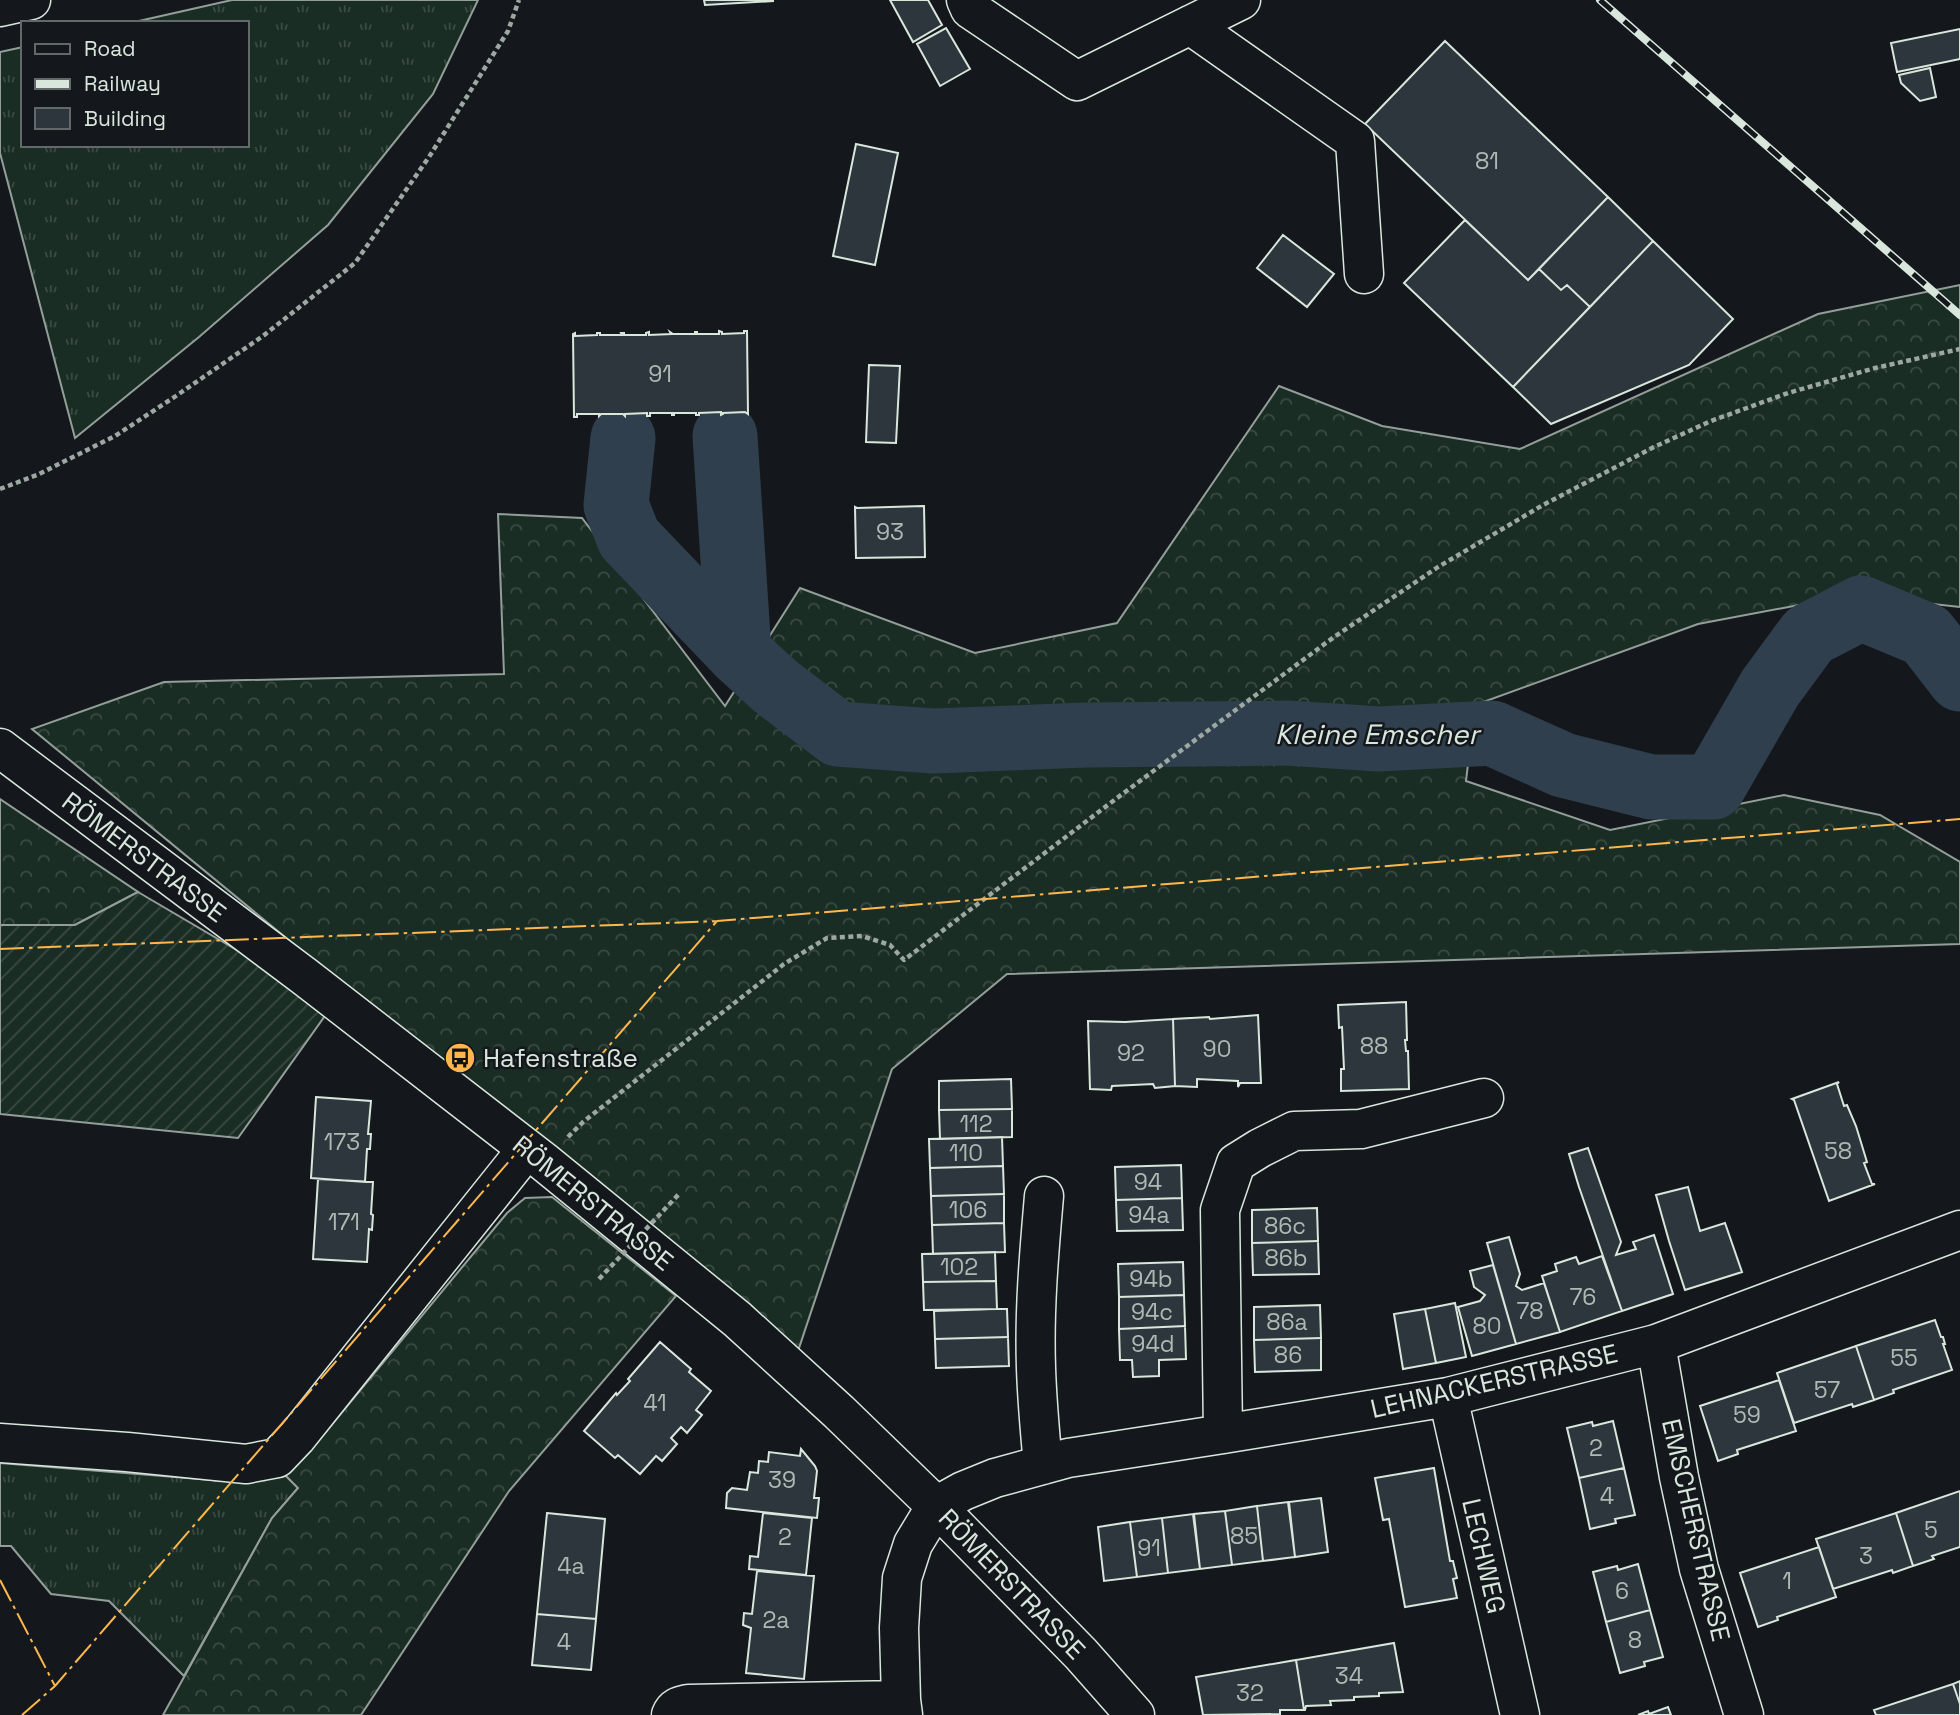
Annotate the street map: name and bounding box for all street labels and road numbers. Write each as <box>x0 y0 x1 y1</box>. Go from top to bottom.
street label: RÖMERSTRASSE <box>55 784 233 930</box>
street label: RÖMERSTRASSE <box>506 1128 680 1278</box>
street label: LEHNACKERSTRASSE <box>1367 1336 1621 1426</box>
street label: EMSCHERSTRASSE <box>1654 1415 1738 1645</box>
street label: LECHWEG <box>1454 1495 1514 1617</box>
street label: RÖMERSTRASSE <box>931 1501 1093 1667</box>

